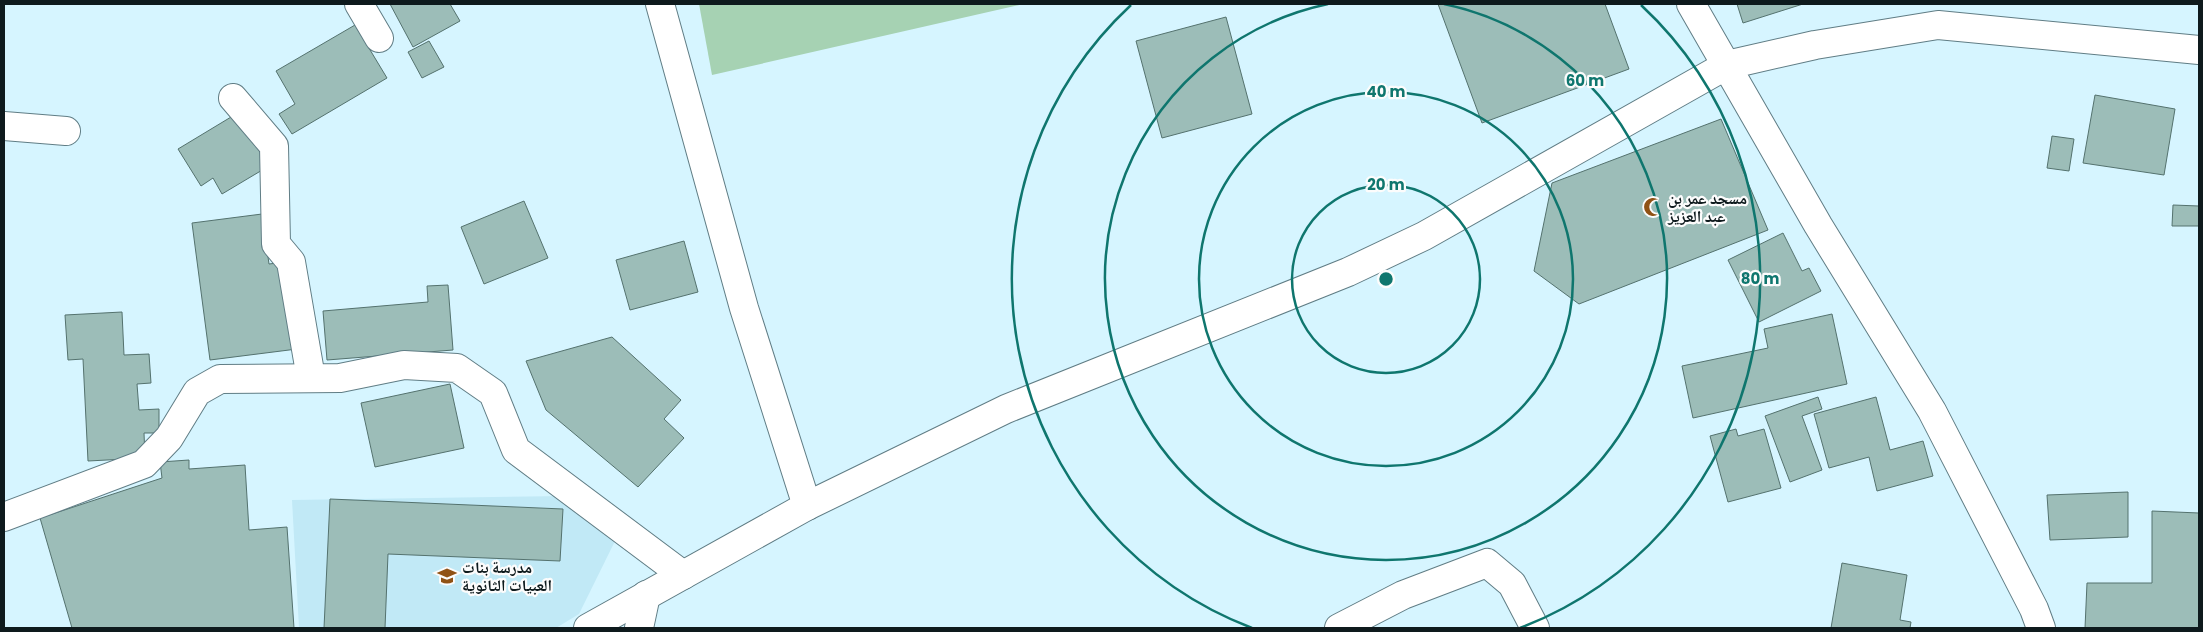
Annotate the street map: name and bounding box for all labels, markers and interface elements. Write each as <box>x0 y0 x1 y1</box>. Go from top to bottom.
text: 60 m <box>1566 70 1604 91</box>
text: 40 m <box>1366 81 1406 102</box>
text: 20 m <box>1367 174 1405 195</box>
place label: مسجد عمر بن عبد العزيز <box>1667 187 1747 228</box>
mosque icon: مسجد عمر بن عبد العزيز <box>1642 196 1664 218</box>
text: 80 m <box>1741 268 1779 289</box>
centre of rings <box>1377 270 1395 288</box>
place label: مدرسة بنات العبيات الثانوية <box>462 556 552 597</box>
school or university icon: مدرسة بنات العبيات الثانوية <box>436 565 458 587</box>

